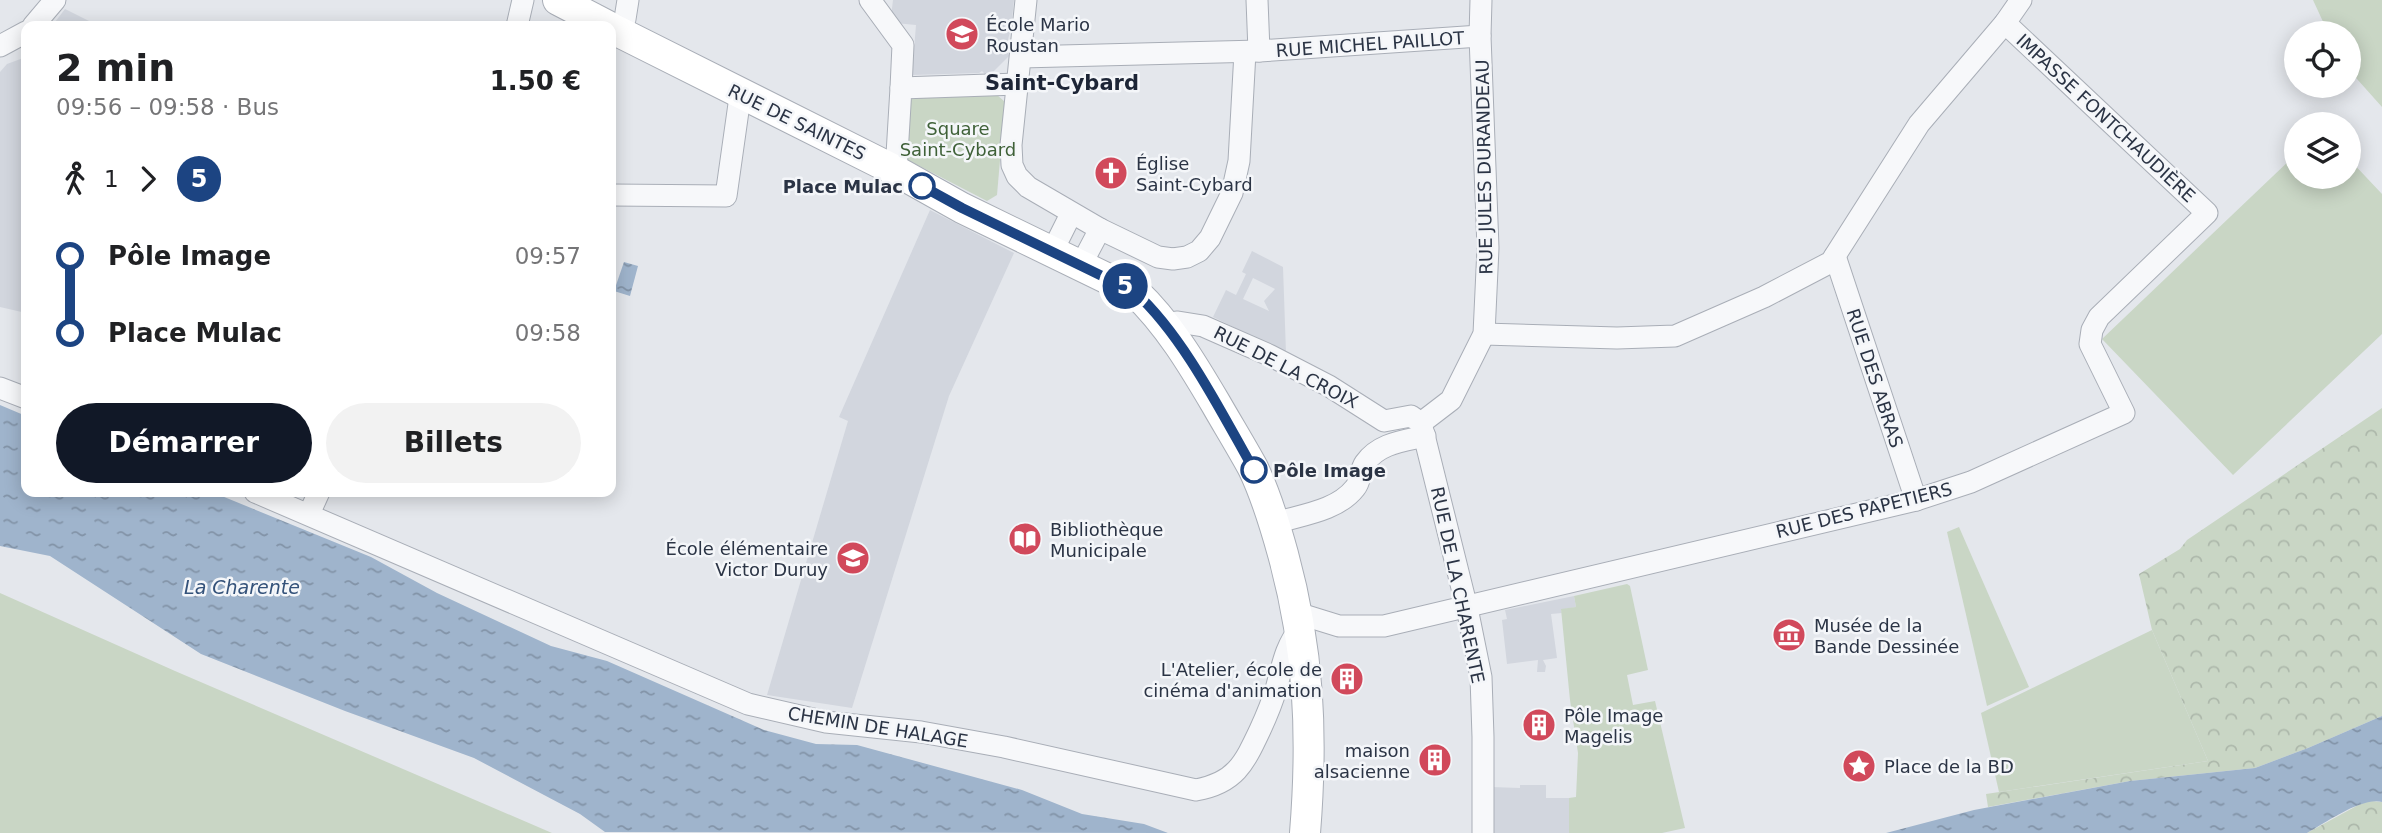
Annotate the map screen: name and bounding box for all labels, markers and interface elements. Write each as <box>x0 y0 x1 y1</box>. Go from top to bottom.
place label: École Mario Roustan <box>986 14 1090 56</box>
school or university icon: École Mario Roustan <box>943 15 981 53</box>
map controls <box>2284 21 2361 189</box>
button: locate <box>2284 21 2361 98</box>
street label: RUE MICHEL PAILLOT <box>1275 27 1466 61</box>
street label: IMPASSE FONTCHAUDIÈRE <box>2012 30 2200 206</box>
text: 2 min <box>56 46 175 90</box>
street label: RUE JULES DURANDEAU <box>1472 59 1496 275</box>
text: 1.50 € <box>490 66 581 96</box>
district label: Saint-Cybard <box>985 71 1139 95</box>
street label: RUE DE SAINTES <box>725 80 869 164</box>
text: 09:56 – 09:58 · Bus <box>56 94 279 120</box>
button: layers <box>2284 112 2361 189</box>
park label: Square Saint-Cybard <box>900 118 1016 160</box>
place label: Église Saint-Cybard <box>1136 153 1253 195</box>
church icon: Église Saint-Cybard <box>1092 154 1130 192</box>
icon: walk <box>56 160 94 198</box>
icon: forward <box>129 160 167 198</box>
text: 5 <box>191 165 207 193</box>
text: 1 <box>104 166 119 192</box>
marker: Place Mulac <box>909 173 935 199</box>
place label: Place Mulac <box>783 176 903 197</box>
text: Pôle Image <box>108 241 271 271</box>
text: 09:57 <box>515 243 581 269</box>
line badge: 5 <box>1102 263 1148 309</box>
text: 5 <box>1117 272 1133 300</box>
street label: RUE DES ABRAS <box>1843 306 1907 450</box>
text: Place Mulac <box>108 318 282 348</box>
text: 09:58 <box>515 320 581 346</box>
street label: RUE DE LA CROIX <box>1210 322 1362 412</box>
button: Démarrer <box>56 403 312 483</box>
button: Billets <box>326 403 581 483</box>
marker: Pôle Image <box>1241 457 1267 483</box>
place label: Pôle Image <box>1273 460 1386 481</box>
street label: RUE DES PAPETIERS <box>1774 478 1954 542</box>
street label: RUE DE LA CHARENTE <box>1427 485 1489 685</box>
place label: Bibliothèque Municipale <box>1050 519 1163 561</box>
library icon: Bibliothèque Municipale <box>1006 520 1044 558</box>
place label: École élémentaire Victor Duruy <box>666 538 828 580</box>
school or university icon: École élémentaire Victor Duruy <box>834 539 872 577</box>
water label: La Charente <box>184 576 300 598</box>
place label: Musée de la Bande Dessinée <box>1814 615 1959 657</box>
museum icon: Musée de la Bande Dessinée <box>1770 616 1808 654</box>
place label: L'Atelier, école de cinéma d'animation <box>1143 659 1322 701</box>
building icon: L'Atelier, école de cinéma d'animation <box>1328 660 1366 698</box>
street label: CHEMIN DE HALAGE <box>786 702 970 752</box>
place label: Pôle Image Magelis <box>1564 705 1663 747</box>
building icon: Pôle Image Magelis <box>1520 706 1558 744</box>
place label: maison alsacienne <box>1314 740 1410 782</box>
building icon: maison alsacienne <box>1416 741 1454 779</box>
place icon: Place de la BD <box>1840 747 1878 785</box>
place label: Place de la BD <box>1884 756 2014 777</box>

